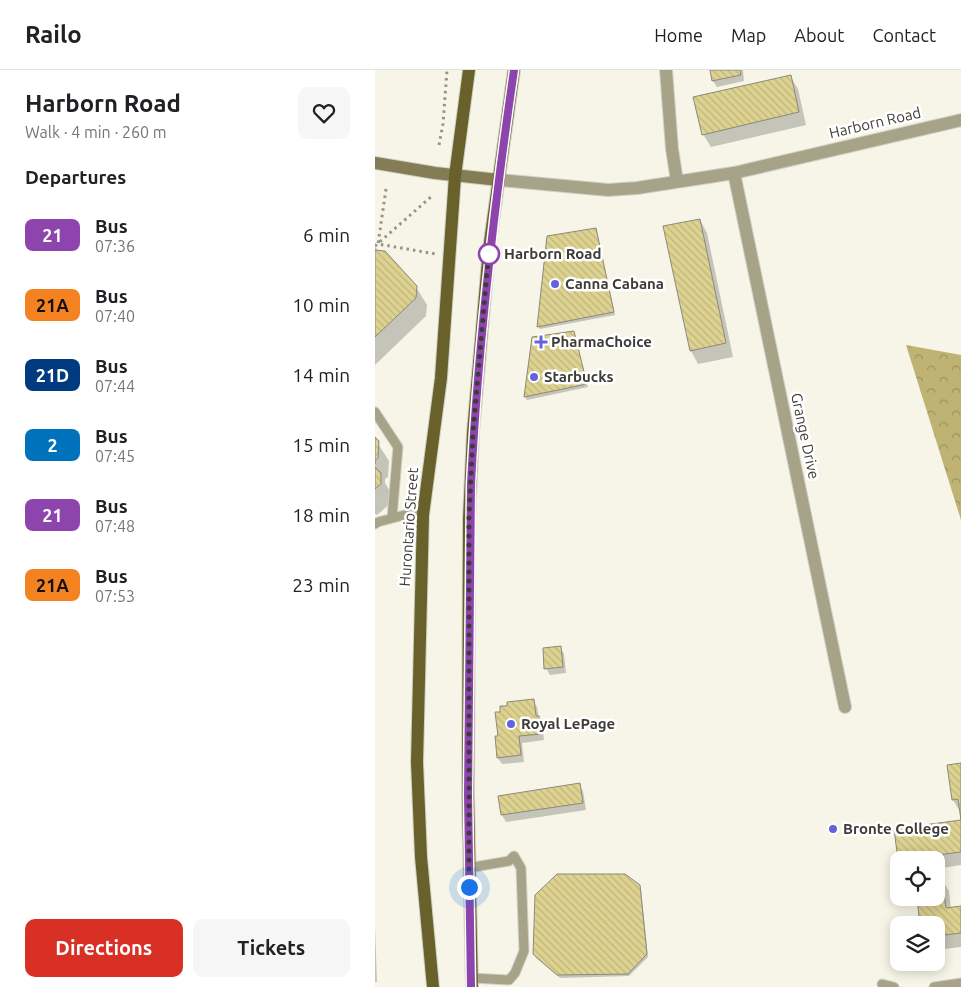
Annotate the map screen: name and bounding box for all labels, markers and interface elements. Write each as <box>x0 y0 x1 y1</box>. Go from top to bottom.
text: Railo <box>25 21 82 48</box>
text: Home <box>654 25 703 45</box>
text: Map <box>731 25 766 45</box>
text: About <box>794 25 844 45</box>
text: Contact <box>872 25 936 45</box>
button: heart <box>298 87 350 139</box>
text: Harborn Road <box>25 90 181 117</box>
street label: Harborn Road <box>827 104 922 141</box>
text: Walk · 4 min · 260 m <box>25 123 167 141</box>
text: Departures <box>25 166 126 188</box>
text: Bus <box>95 215 128 237</box>
text: 6 min <box>303 224 350 246</box>
text: 21 <box>42 225 63 245</box>
text: 07:36 <box>95 237 135 255</box>
marker: Harborn Road <box>478 243 500 265</box>
place label: Harborn Road <box>504 245 601 262</box>
place label: Canna Cabana <box>565 275 664 292</box>
marker: Canna Cabana <box>549 278 561 290</box>
text: Bus <box>95 285 128 307</box>
text: 10 min <box>292 294 350 316</box>
text: 21A <box>36 295 69 315</box>
text: 07:40 <box>95 307 135 325</box>
place label: PharmaChoice <box>551 333 652 350</box>
marker: PharmaChoice <box>535 336 547 348</box>
text: Bus <box>95 355 128 377</box>
text: 14 min <box>292 364 350 386</box>
text: 21D <box>36 365 69 385</box>
place label: Starbucks <box>544 368 614 385</box>
marker: Starbucks <box>528 371 540 383</box>
text: 07:44 <box>95 377 135 395</box>
street label: Grange Drive <box>788 391 823 481</box>
text: Bus <box>95 425 128 447</box>
text: 15 min <box>292 434 350 456</box>
text: 2 <box>47 435 58 455</box>
text: 07:45 <box>95 447 135 465</box>
street label: Hurontario Street <box>396 467 421 587</box>
text: Bus <box>95 495 128 517</box>
text: 18 min <box>292 504 350 526</box>
text: 21 <box>42 505 63 525</box>
text: 07:48 <box>95 517 135 535</box>
text: Bus <box>95 565 128 587</box>
text: 23 min <box>292 574 350 596</box>
text: 21A <box>36 575 69 595</box>
text: 07:53 <box>95 587 135 605</box>
place label: Royal LePage <box>521 715 615 732</box>
marker: Royal LePage <box>505 718 517 730</box>
place label: Bronte College <box>843 820 949 837</box>
marker: Bronte College <box>827 823 839 835</box>
map controls <box>890 851 945 971</box>
button: locate <box>890 851 945 906</box>
your location <box>457 875 482 900</box>
button: layers <box>890 916 945 971</box>
button: Directions <box>25 919 183 977</box>
button: Tickets <box>193 919 350 977</box>

